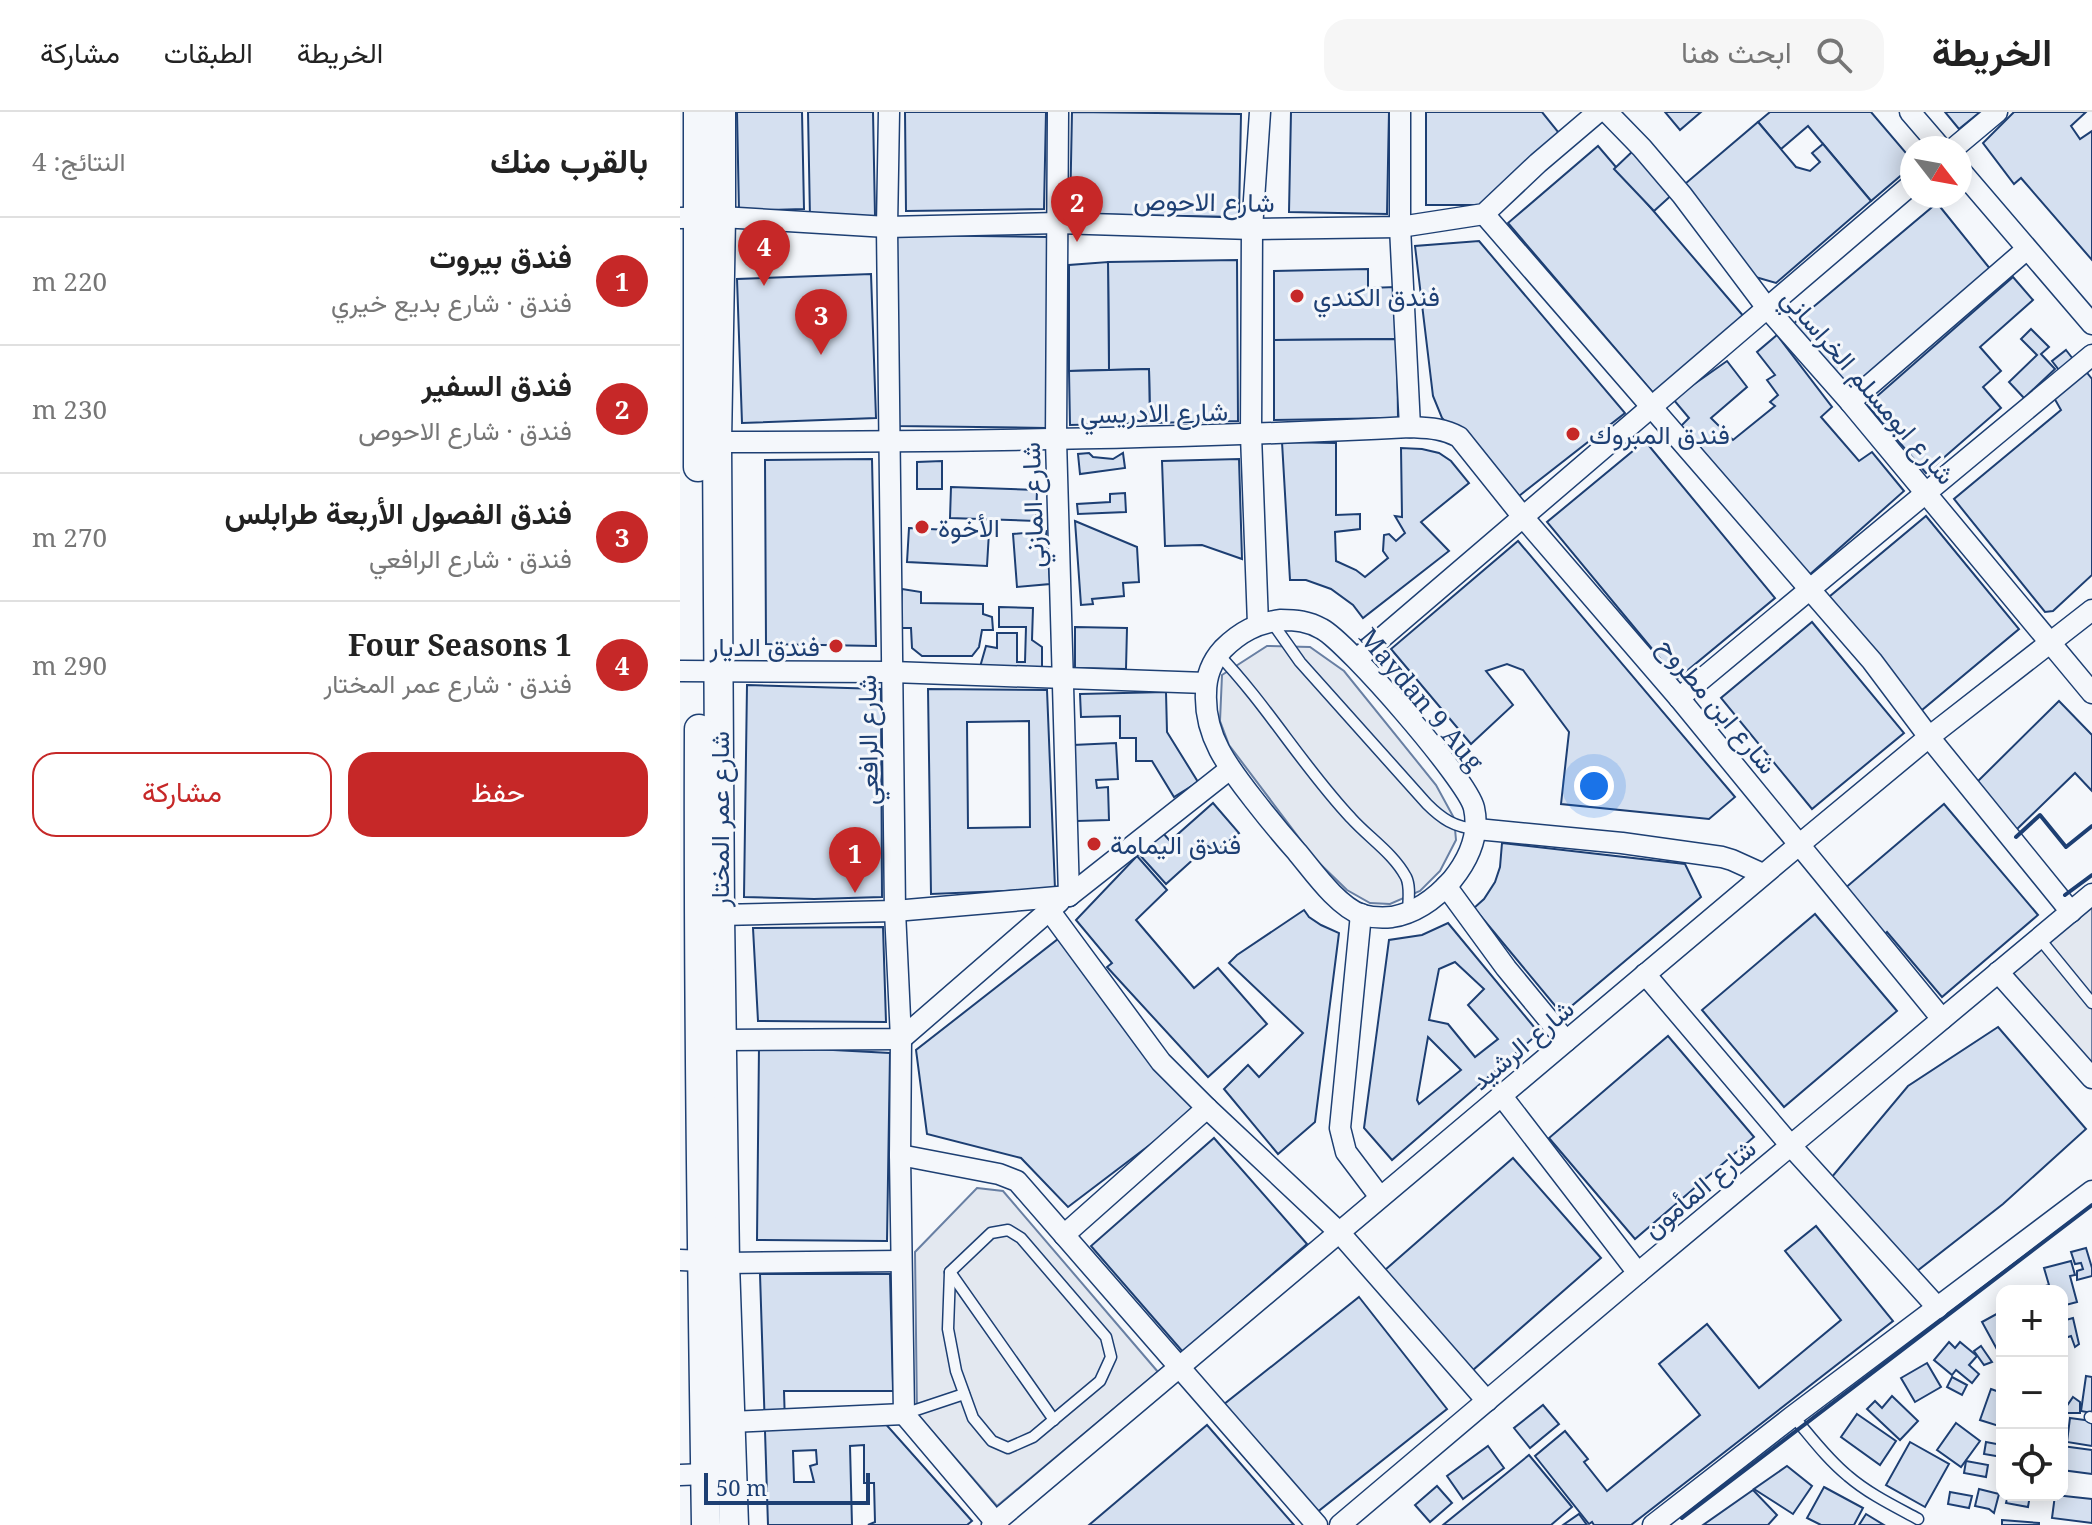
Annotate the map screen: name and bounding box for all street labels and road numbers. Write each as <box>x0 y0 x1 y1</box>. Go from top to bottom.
street label: شارع الاحوص <box>1133 182 1275 221</box>
street label: شارع ابومسلم الخراساني <box>1771 280 1964 494</box>
street label: شارع الادريسي <box>1080 393 1228 435</box>
street label: شارع المازني <box>1012 441 1056 568</box>
street label: Maydan 9 Aug <box>1351 620 1493 778</box>
street label: شارع ابن مطروح <box>1649 629 1786 782</box>
street label: شارع الرافعي <box>848 674 890 806</box>
street label: شارع عمر المختار <box>701 731 738 908</box>
street label: شارع الرشيد <box>1463 990 1582 1099</box>
street label: شارع المأمون <box>1635 1130 1764 1247</box>

